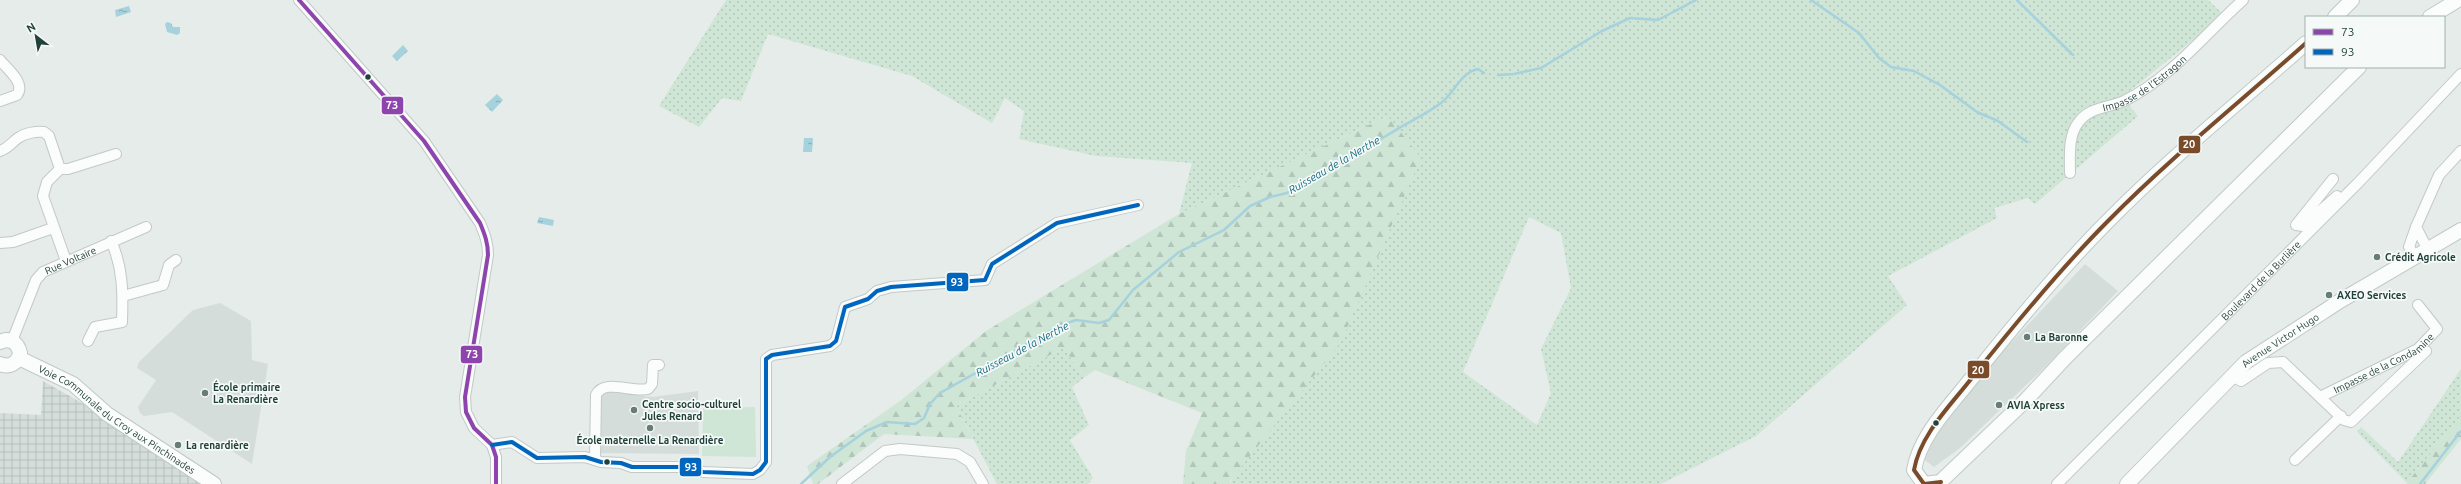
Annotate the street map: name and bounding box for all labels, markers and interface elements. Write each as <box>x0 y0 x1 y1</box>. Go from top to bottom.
north arrow <box>16 16 56 56</box>
legend <box>2305 16 2445 68</box>
text: N <box>24 20 37 35</box>
text: 73 <box>2341 25 2355 38</box>
text: 93 <box>2341 45 2355 58</box>
street label: Impasse de l’Estragon <box>2101 53 2189 113</box>
unlabelled marker <box>363 72 373 82</box>
line badge: 73 <box>381 96 404 115</box>
text: 73 <box>386 99 398 111</box>
water label: Ruisseau de la Nerthe <box>1286 134 1382 196</box>
line badge: 20 <box>2178 135 2201 154</box>
text: 20 <box>2183 138 2195 150</box>
street label: Boulevard de la Burlière <box>2219 239 2303 323</box>
street label: Rue Voltaire <box>43 244 98 277</box>
marker: Crédit Agricole <box>2372 252 2382 262</box>
place label: Crédit Agricole <box>2385 252 2456 263</box>
line badge: 93 <box>946 272 969 292</box>
text: 93 <box>951 276 963 288</box>
marker: AXEO Services <box>2324 290 2334 300</box>
place label: AXEO Services <box>2337 290 2406 301</box>
street label: Avenue Victor Hugo <box>2239 311 2321 369</box>
water label: Ruisseau de la Nerthe <box>973 319 1071 379</box>
street label: Impasse de la Condamine <box>2332 331 2436 396</box>
marker: La Baronne <box>2022 332 2032 342</box>
place label: La Baronne <box>2035 332 2088 343</box>
line badge: 73 <box>460 345 483 364</box>
text: 73 <box>466 348 478 360</box>
line badge: 20 <box>1967 360 1990 379</box>
street label: Voie Communale du Croy aux Pinchinades <box>37 363 197 476</box>
text: 20 <box>1972 364 1984 376</box>
place label: École primaire La Renardière <box>213 380 280 405</box>
marker: École primaire La Renardière <box>200 388 210 398</box>
place label: Centre socio-culturel Jules Renard <box>642 399 741 422</box>
marker: AVIA Xpress <box>1994 400 2004 410</box>
place label: AVIA Xpress <box>2007 400 2065 411</box>
marker: Centre socio-culturel Jules Renard <box>629 405 639 415</box>
unlabelled marker <box>1931 418 1941 428</box>
marker: École maternelle La Renardière <box>645 423 655 433</box>
place label: École maternelle La Renardière <box>577 433 724 446</box>
marker: La renardière <box>173 440 183 450</box>
place label: La renardière <box>186 440 249 451</box>
unlabelled marker <box>602 457 612 467</box>
line badge: 93 <box>679 457 702 477</box>
text: 93 <box>685 461 697 473</box>

